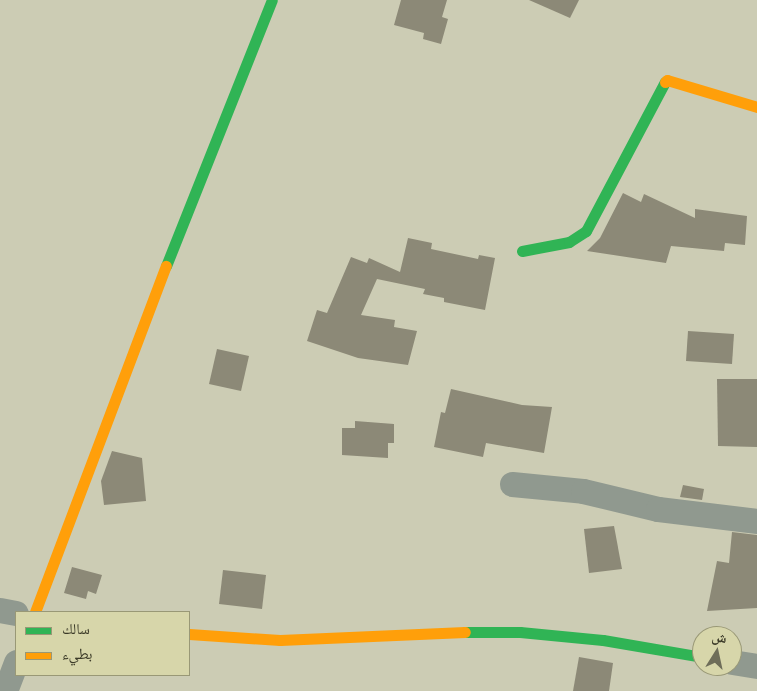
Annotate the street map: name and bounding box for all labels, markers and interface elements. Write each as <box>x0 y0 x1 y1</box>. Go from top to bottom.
legend <box>15 611 190 676</box>
text: سالك <box>62 619 90 637</box>
north arrow <box>692 626 742 676</box>
text: ش <box>711 627 728 646</box>
text: بطيء <box>62 644 92 662</box>

